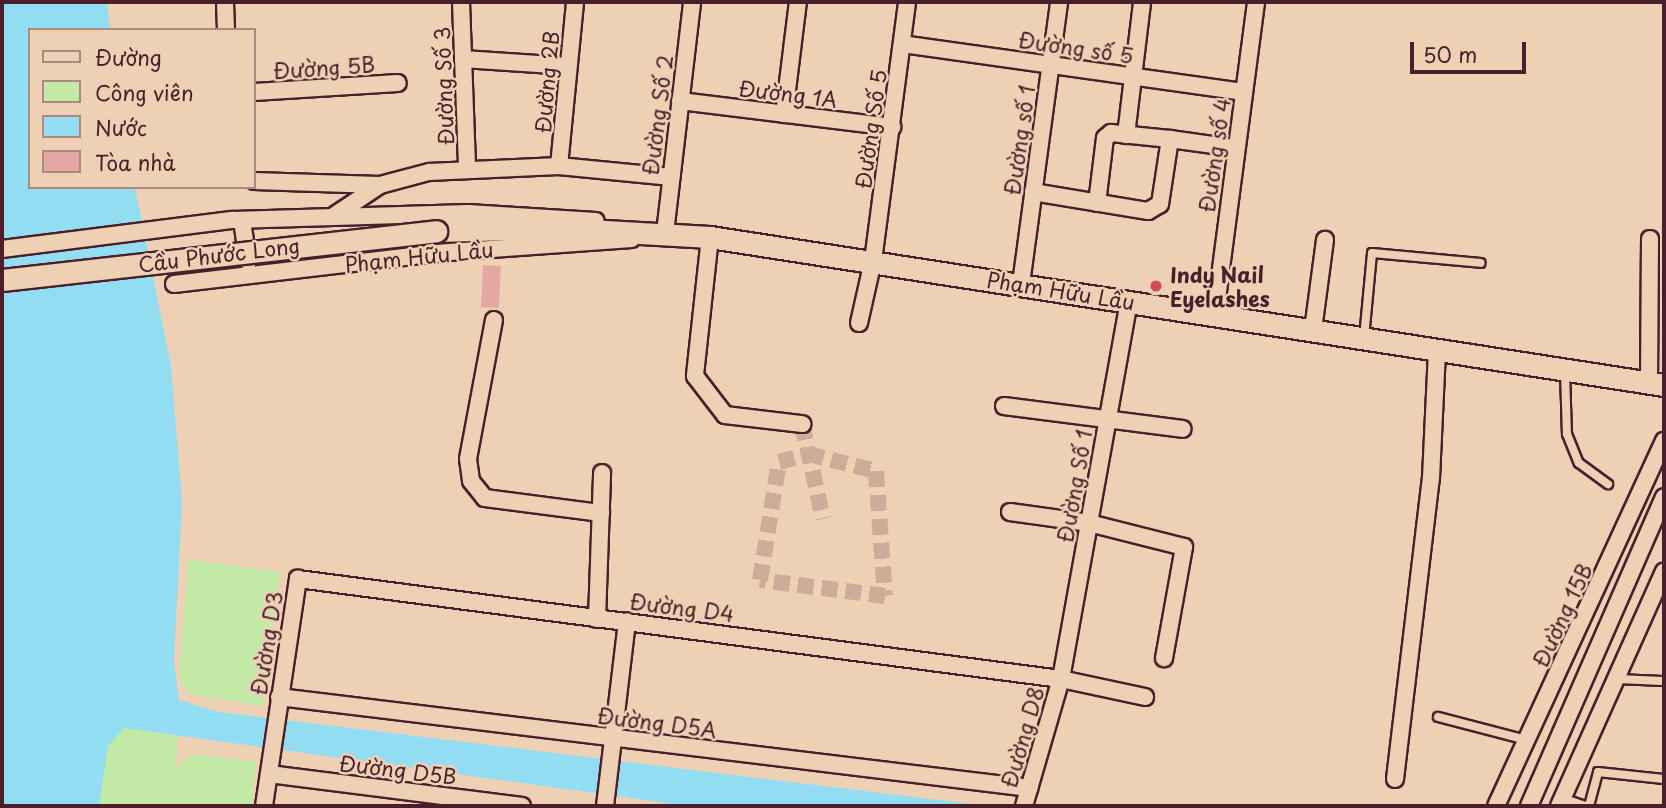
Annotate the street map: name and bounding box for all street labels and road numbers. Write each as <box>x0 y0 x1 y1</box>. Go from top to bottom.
street label: Đường Số 3 <box>428 26 458 146</box>
street label: Đường số 5 <box>1017 27 1135 67</box>
street label: Đường 2B <box>529 30 563 134</box>
street label: Đường 5B <box>273 51 375 83</box>
street label: Đường Số 2 <box>637 54 677 176</box>
street label: Đường Số 5 <box>849 69 891 189</box>
street label: Đường 1A <box>738 75 838 111</box>
street label: Đường số 1 <box>999 83 1039 197</box>
street label: Đường số 4 <box>1193 96 1235 214</box>
street label: Cầu Phước Long <box>137 232 301 276</box>
street label: Phạm Hữu Lầu <box>343 236 495 276</box>
street label: Phạm Hữu Lầu <box>985 266 1137 314</box>
street label: Đường Số 1 <box>1052 428 1096 544</box>
street label: Đường 15B <box>1527 560 1597 670</box>
street label: Đường D4 <box>629 588 735 626</box>
street label: Đường D3 <box>245 590 287 696</box>
street label: Đường D8 <box>996 684 1048 790</box>
street label: Đường D5A <box>596 702 718 742</box>
street label: Đường D5B <box>338 749 458 789</box>

